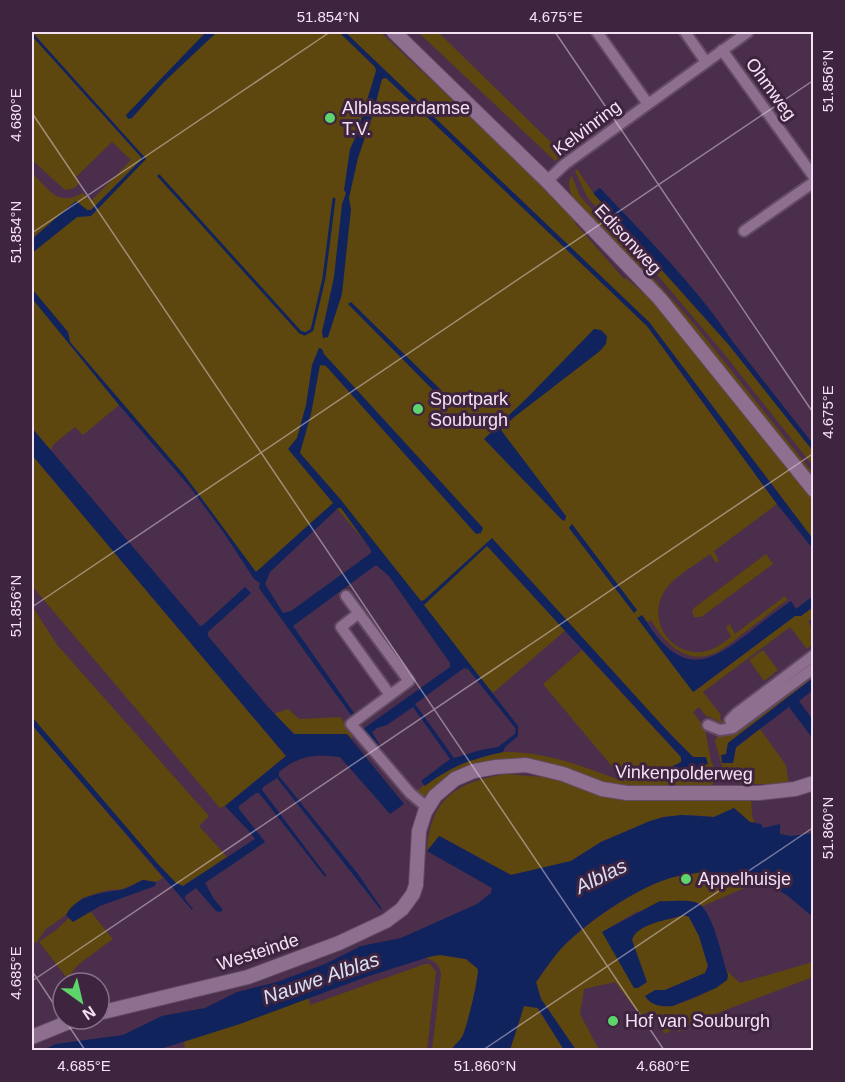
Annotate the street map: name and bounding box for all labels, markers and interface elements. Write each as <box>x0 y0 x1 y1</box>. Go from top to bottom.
text: 51.854°N <box>297 8 359 25</box>
text: 4.675°E <box>529 8 583 25</box>
text: 51.856°N <box>819 50 836 112</box>
street label: Ohmweg <box>742 54 800 124</box>
text: 4.680°E <box>7 88 24 142</box>
street label: Kelvinring <box>549 96 625 160</box>
place label: Alblasserdamse T.V. <box>342 98 470 139</box>
marker: Alblasserdamse T.V. <box>323 111 337 125</box>
street label: Edisonweg <box>591 200 665 278</box>
text: 51.854°N <box>7 201 24 263</box>
text: 4.675°E <box>819 385 836 439</box>
place label: Sportpark Souburgh <box>430 389 509 430</box>
marker: Sportpark Souburgh <box>411 402 425 416</box>
text: 51.856°N <box>7 575 24 637</box>
street label: Vinkenpolderweg <box>615 762 753 784</box>
text: 51.860°N <box>819 797 836 859</box>
water label: Alblas <box>571 854 630 898</box>
place label: Appelhuisje <box>698 869 791 889</box>
marker: Appelhuisje <box>679 872 693 886</box>
street label: Westeinde <box>215 929 301 975</box>
text: 4.685°E <box>7 946 24 1000</box>
water label: Nauwe Alblas <box>260 948 382 1008</box>
north arrow <box>51 971 111 1031</box>
text: N <box>80 1003 99 1023</box>
place label: Hof van Souburgh <box>625 1011 770 1031</box>
marker: Hof van Souburgh <box>606 1014 620 1028</box>
text: 4.685°E <box>57 1057 111 1074</box>
text: 51.860°N <box>454 1057 516 1074</box>
text: 4.680°E <box>636 1057 690 1074</box>

